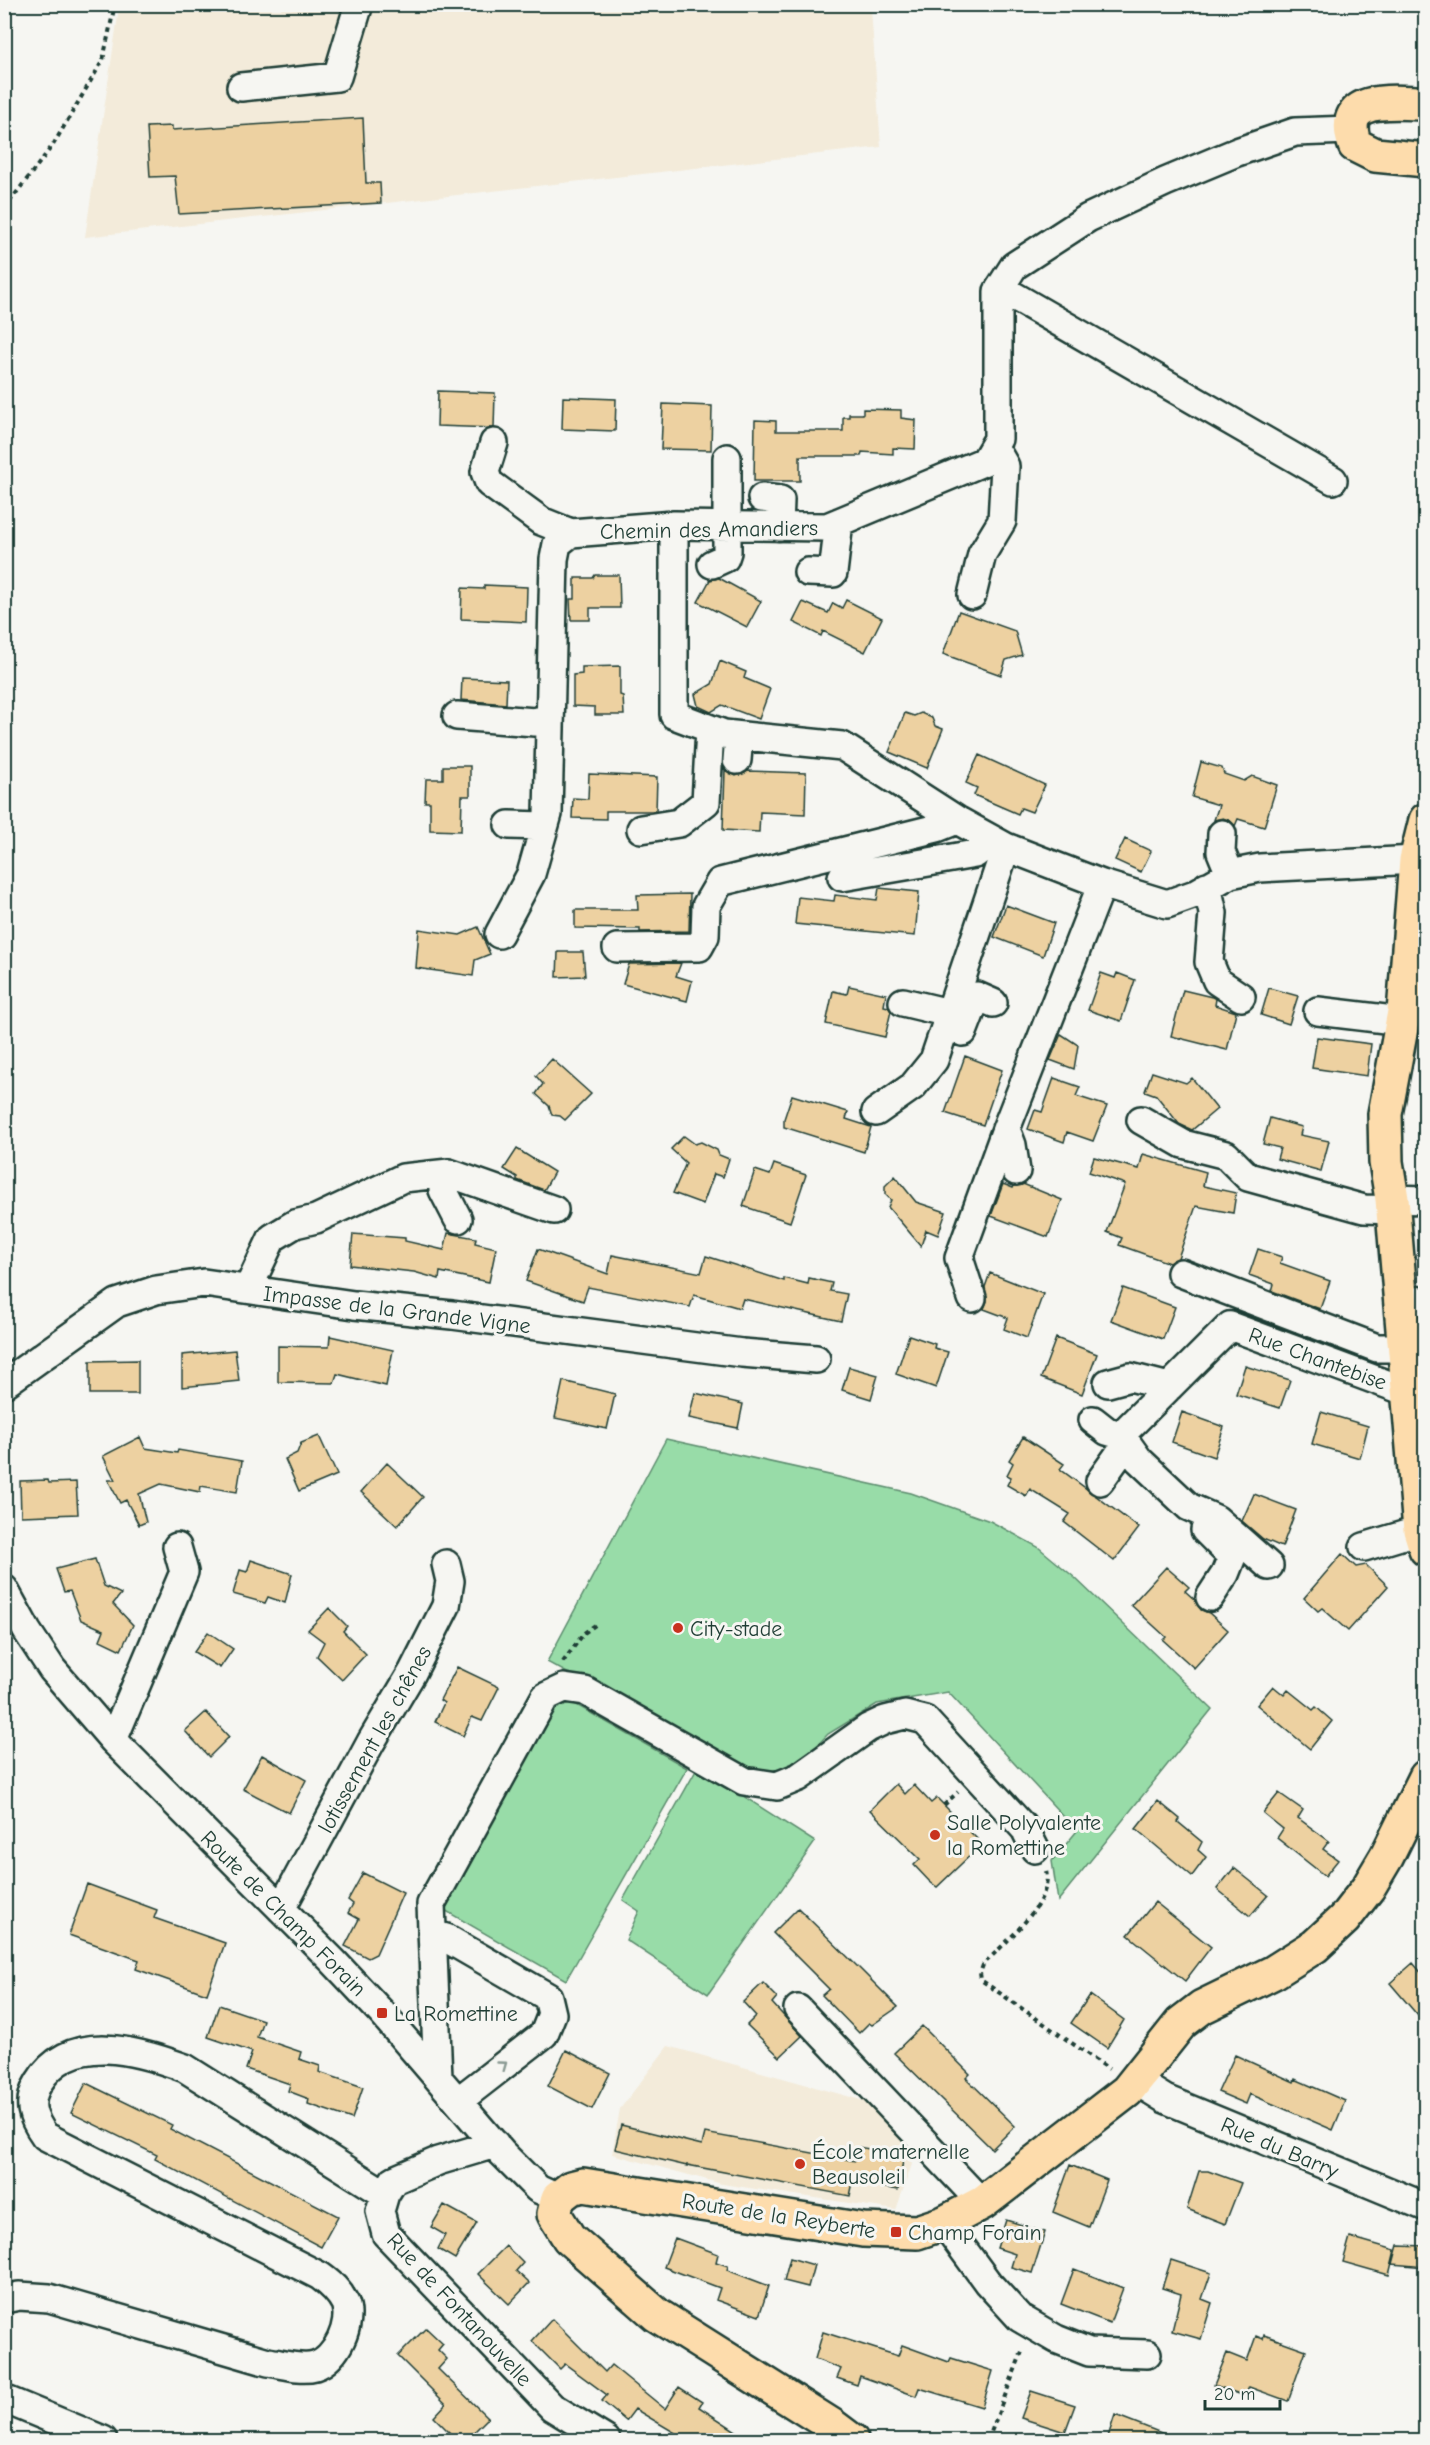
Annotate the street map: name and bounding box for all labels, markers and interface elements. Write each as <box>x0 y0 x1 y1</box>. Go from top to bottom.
street label: Chemin des Amandiers <box>600 515 818 545</box>
street label: Impasse de la Grande Vigne <box>262 1281 532 1339</box>
street label: Rue Chantebise <box>1245 1322 1390 1396</box>
place label: City-stade <box>690 1616 782 1642</box>
marker: City-stade <box>671 1621 685 1635</box>
street label: lotissement les chênes <box>313 1641 437 1838</box>
place label: Salle Polyvalente la Romettine <box>947 1810 1101 1861</box>
street label: Route de Champ Forain <box>195 1825 372 2002</box>
marker: Salle Polyvalente la Romettine <box>928 1828 942 1842</box>
place label: La Romettine <box>394 2001 518 2027</box>
marker: La Romettine <box>375 2006 389 2020</box>
one-way arrow <box>497 2061 508 2072</box>
street label: Rue du Barry <box>1217 2111 1342 2184</box>
place label: École maternelle Beausoleil <box>812 2139 970 2190</box>
marker: École maternelle Beausoleil <box>793 2157 807 2171</box>
street label: Route de la Reyberte <box>680 2188 877 2244</box>
place label: Champ Forain <box>908 2220 1042 2246</box>
marker: Champ Forain <box>889 2225 903 2239</box>
street label: Rue de Fontanouvelle <box>381 2227 537 2392</box>
scale bar <box>1205 2373 1280 2411</box>
text: 20 m <box>1214 2384 1255 2405</box>

